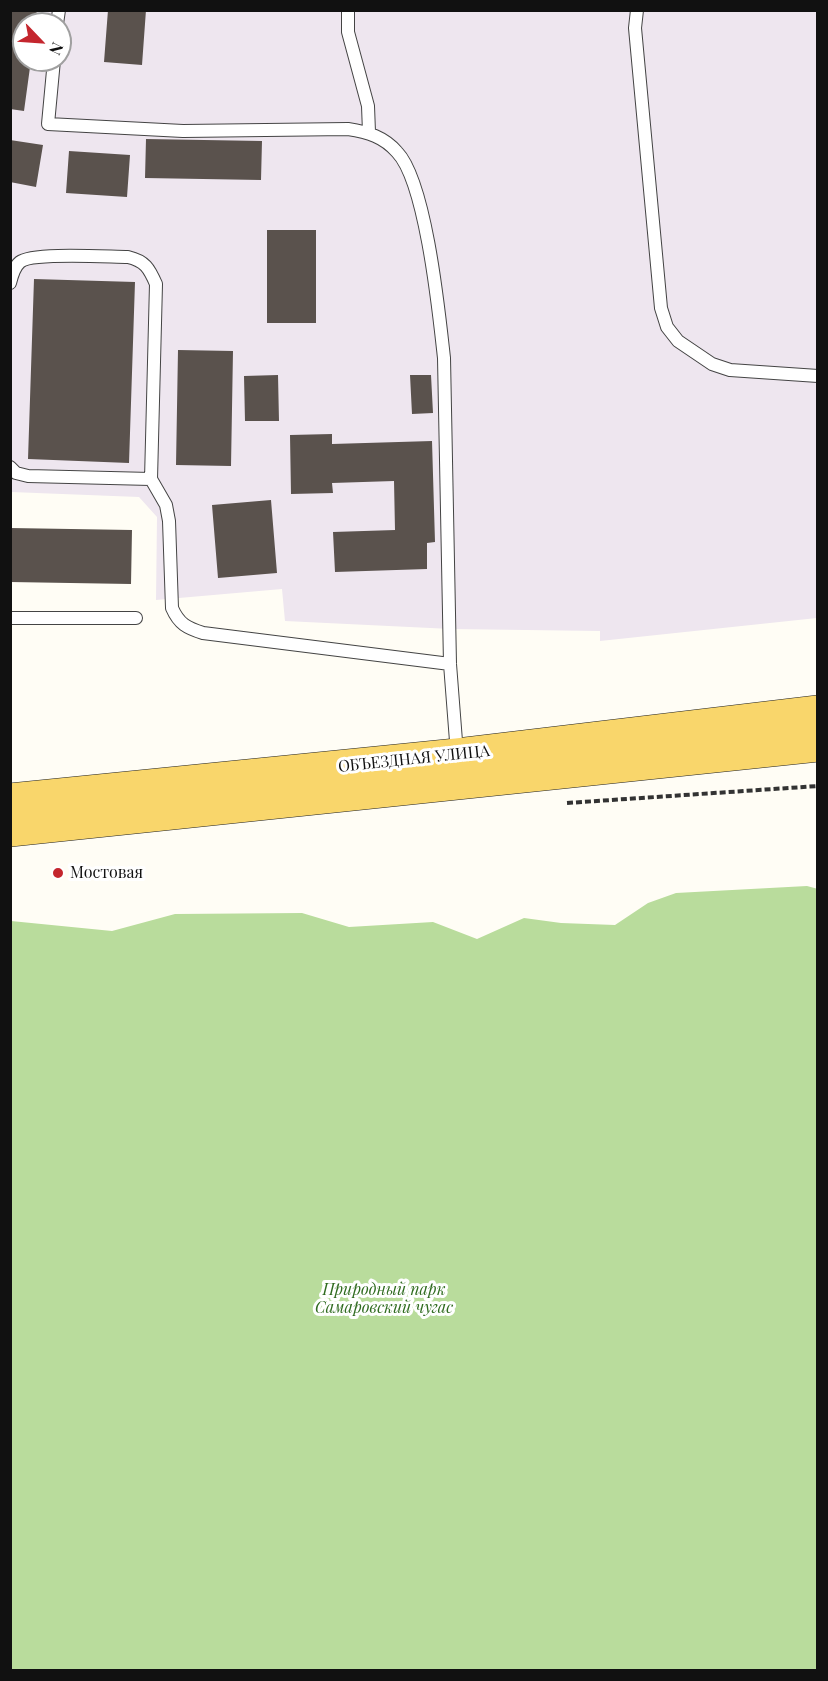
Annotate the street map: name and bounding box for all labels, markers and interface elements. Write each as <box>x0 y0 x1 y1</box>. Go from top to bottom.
north arrow <box>12 12 72 72</box>
text: N <box>45 39 69 59</box>
street label: ОБЪЕЗДНАЯ УЛИЦА <box>337 741 491 777</box>
place label: Мостовая <box>70 863 143 883</box>
marker: Мостовая <box>51 866 65 880</box>
park label: Природный парк Самаровский чугас <box>315 1280 453 1318</box>

